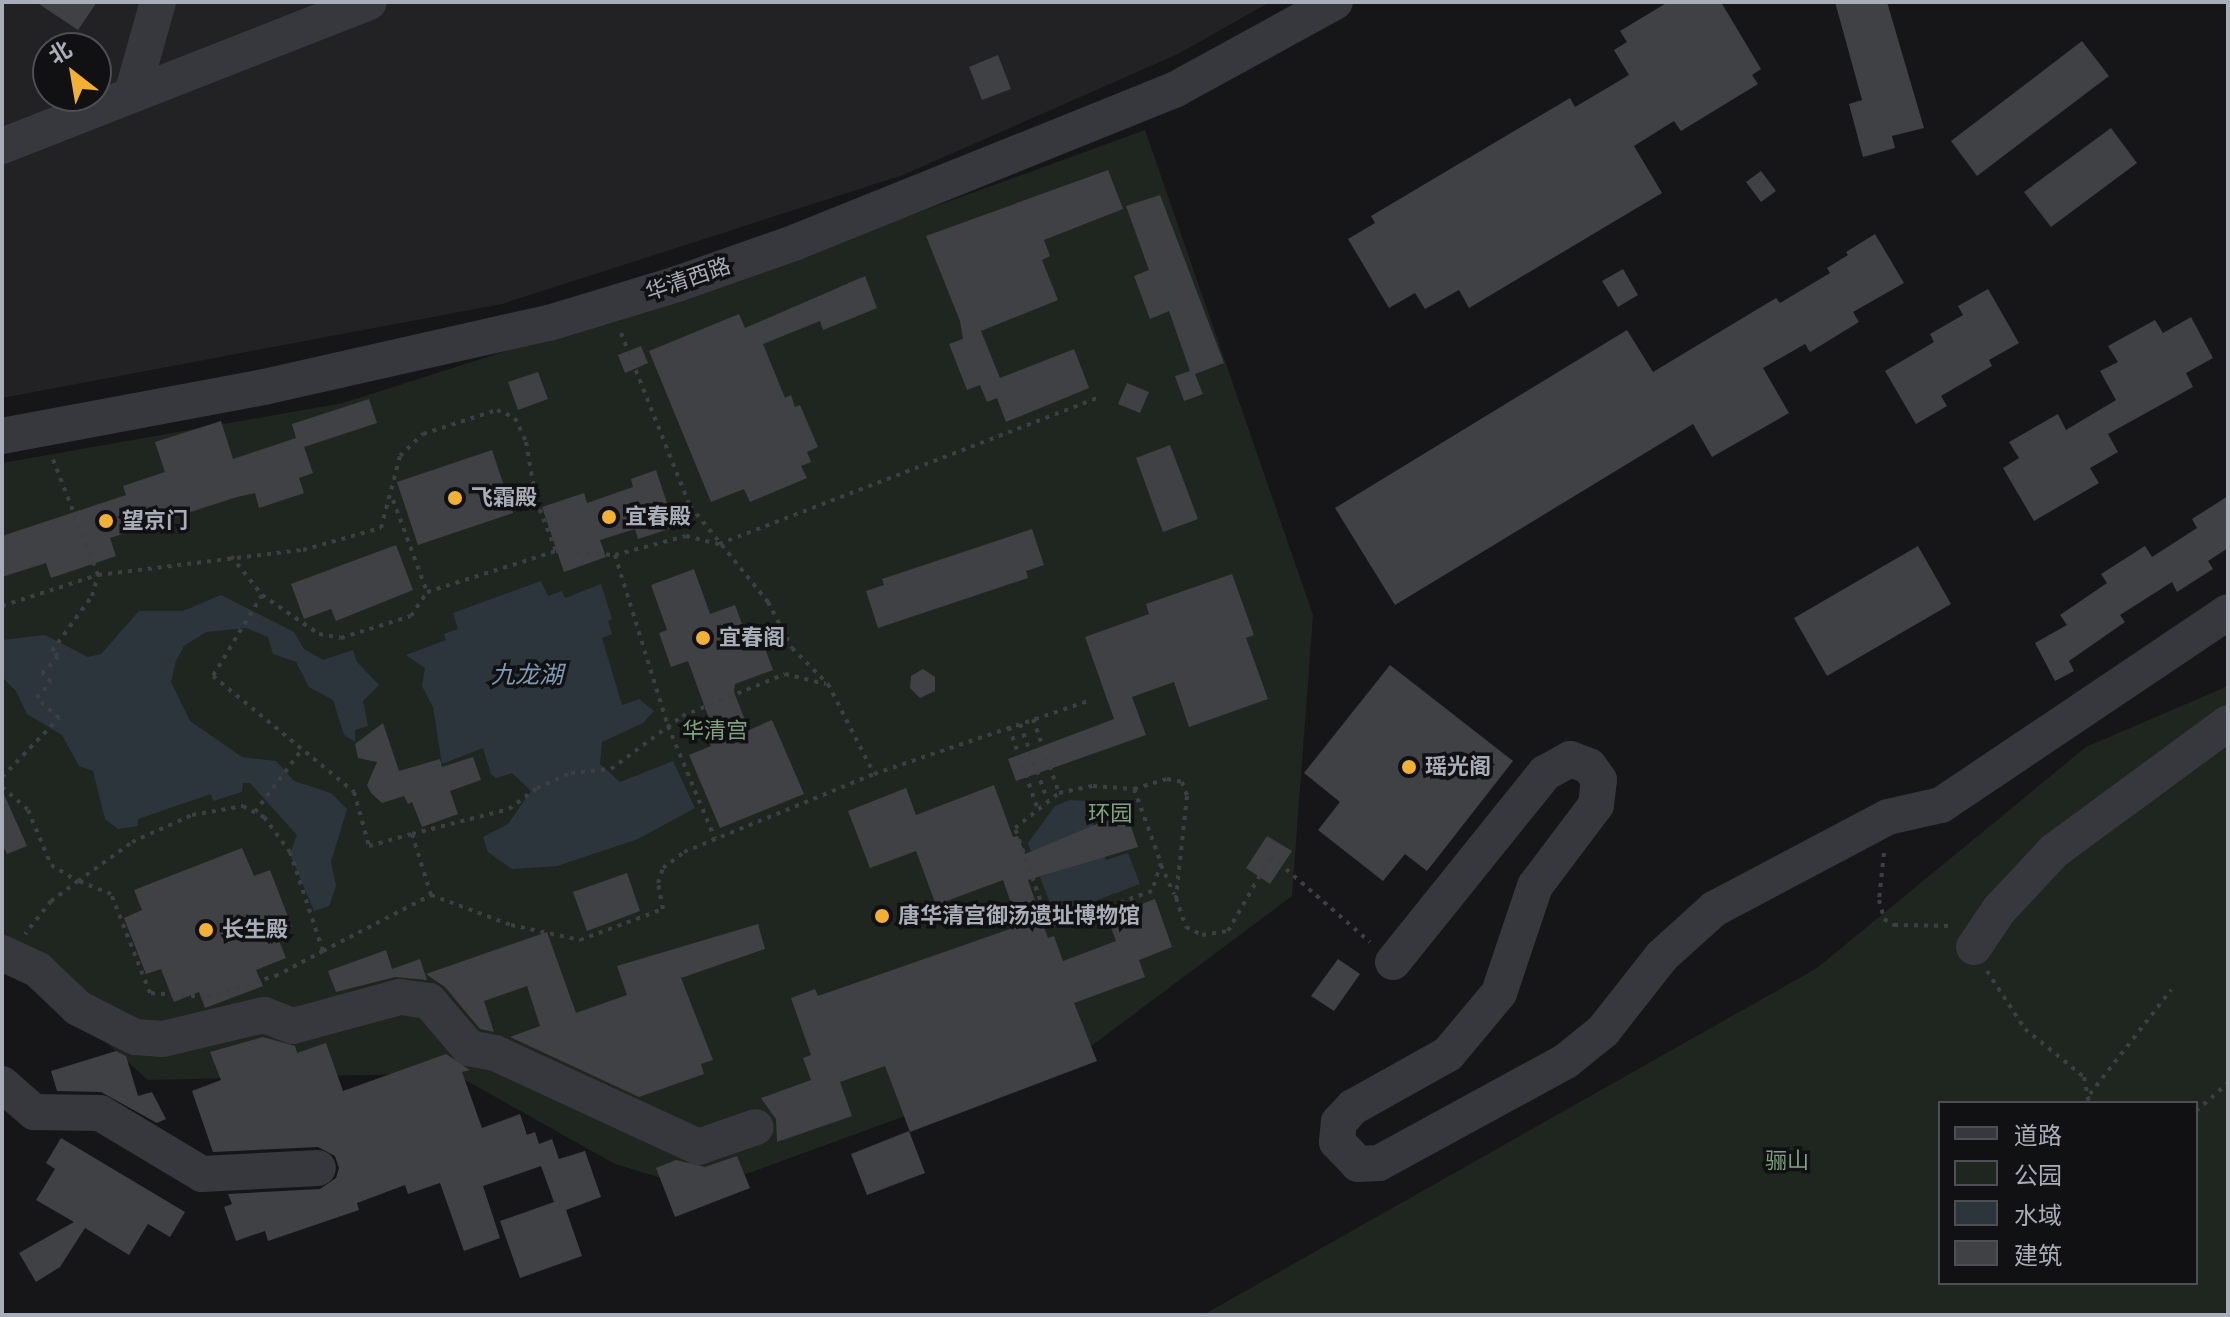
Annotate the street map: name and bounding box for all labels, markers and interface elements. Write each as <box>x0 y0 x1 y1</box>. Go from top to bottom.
north arrow <box>32 32 112 112</box>
text: 北 <box>44 35 77 70</box>
street label: 华清西路 <box>642 252 734 306</box>
place label: 飞霜殿 <box>471 485 537 511</box>
marker: 飞霜殿 <box>446 489 464 507</box>
place label: 宜春殿 <box>625 504 691 530</box>
place label: 望京门 <box>122 508 188 534</box>
marker: 宜春殿 <box>600 508 618 526</box>
marker: 望京门 <box>97 512 115 530</box>
place label: 宜春阁 <box>719 625 785 651</box>
marker: 宜春阁 <box>694 629 712 647</box>
water label: 九龙湖 <box>491 662 563 690</box>
park label: 华清宫 <box>682 718 748 744</box>
place label: 瑶光阁 <box>1425 754 1491 780</box>
marker: 瑶光阁 <box>1400 758 1418 776</box>
park label: 环园 <box>1088 801 1132 827</box>
place label: 唐华清宫御汤遗址博物馆 <box>898 903 1140 929</box>
marker: 唐华清宫御汤遗址博物馆 <box>873 907 891 925</box>
place label: 长生殿 <box>222 917 288 943</box>
marker: 长生殿 <box>197 921 215 939</box>
legend <box>1938 1101 2198 1285</box>
text: 道路 <box>2014 1122 2062 1150</box>
park label: 骊山 <box>1765 1148 1809 1174</box>
text: 公园 <box>2014 1162 2062 1190</box>
text: 水域 <box>2014 1202 2062 1230</box>
text: 建筑 <box>2014 1242 2062 1270</box>

